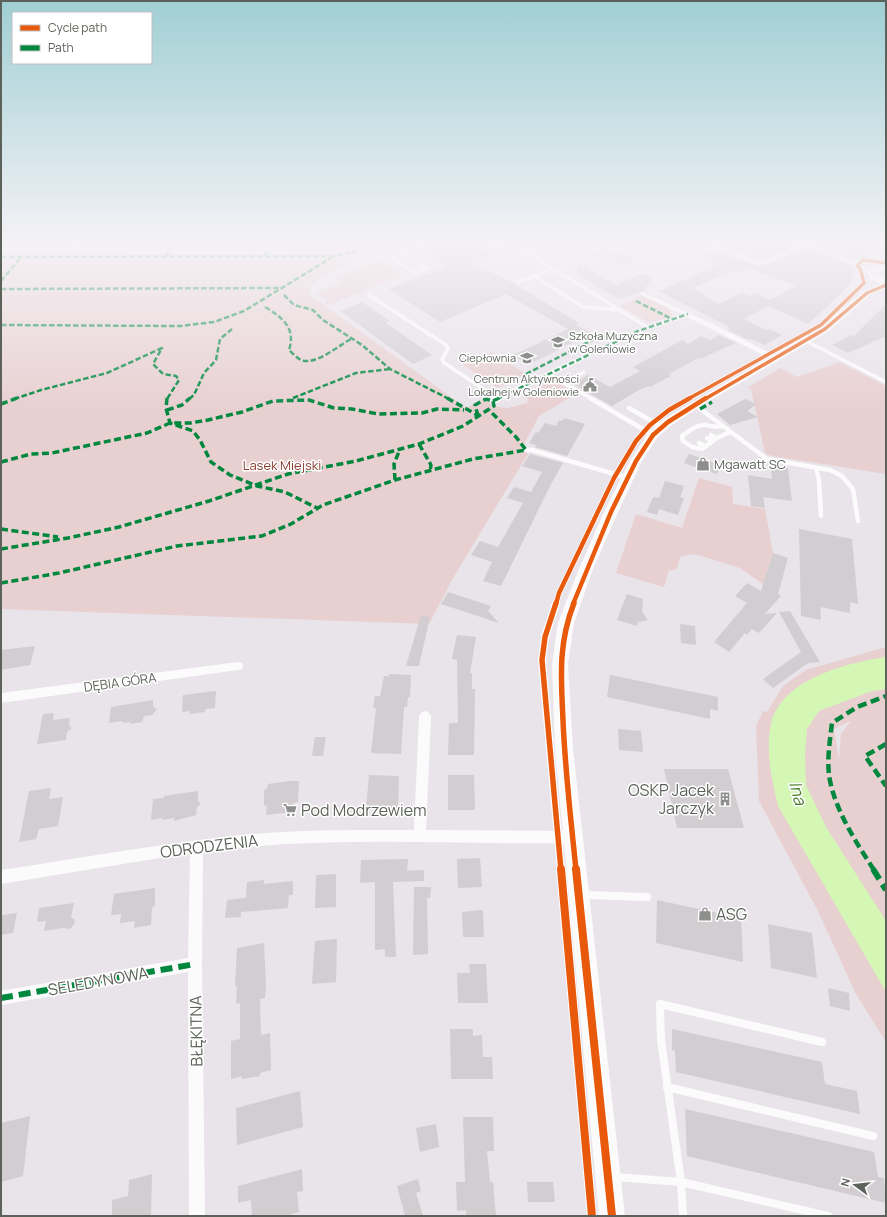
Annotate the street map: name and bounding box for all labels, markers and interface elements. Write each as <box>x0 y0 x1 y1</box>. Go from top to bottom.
legend <box>12 12 152 64</box>
text: Cycle path <box>48 19 107 36</box>
text: Path <box>48 39 74 56</box>
place label: Szkoła Muzyczna w Goleniowie <box>569 328 657 356</box>
school or university icon: Szkoła Muzyczna w Goleniowie <box>550 334 566 350</box>
place label: Ciepłownia <box>459 350 516 365</box>
school or university icon: Ciepłownia <box>519 350 535 366</box>
place label: Centrum Aktywności Lokalnej w Goleniowie <box>468 371 580 399</box>
public building icon: Centrum Aktywności Lokalnej w Goleniowie <box>582 377 598 393</box>
place label: Mgawatt SC <box>714 455 786 473</box>
park label: Lasek Miejski <box>243 456 321 474</box>
shop icon: Mgawatt SC <box>695 456 711 472</box>
street label: DĘBIA GÓRA <box>83 668 157 696</box>
water label: Ina <box>784 778 813 809</box>
place label: OSKP Jacek Jarczyk <box>628 779 715 819</box>
building icon: OSKP Jacek Jarczyk <box>717 791 733 807</box>
place label: Pod Modrzewiem <box>301 799 426 821</box>
supermarket icon: Pod Modrzewiem <box>282 802 298 818</box>
street label: ODRODZENIA <box>159 829 259 863</box>
place label: ASG <box>716 903 747 925</box>
shop icon: ASG <box>697 906 713 922</box>
street label: SELEDYNOWA <box>46 961 150 1001</box>
street label: BŁĘKITNA <box>184 995 208 1067</box>
north arrow <box>835 1165 875 1205</box>
text: N <box>837 1176 853 1188</box>

